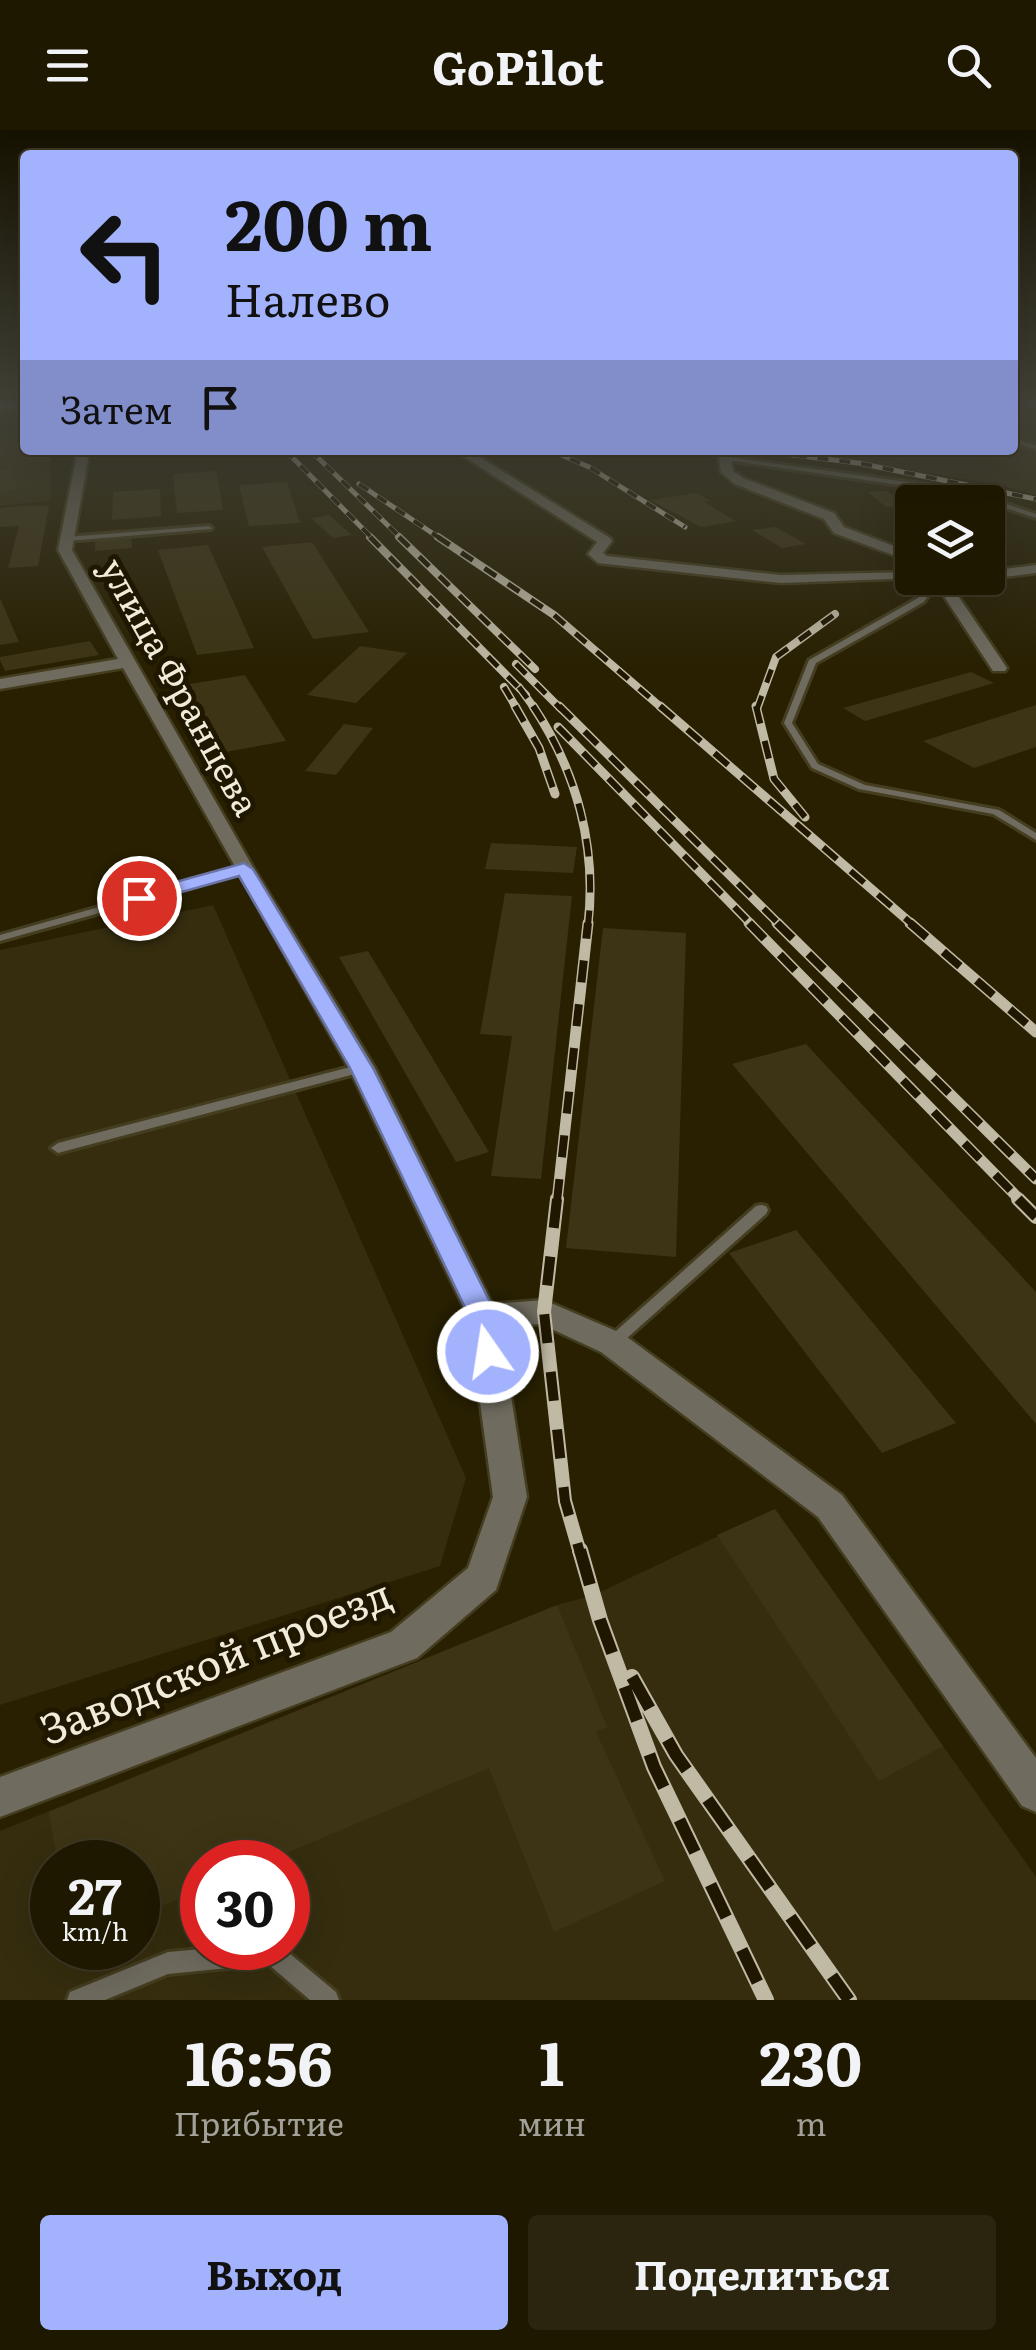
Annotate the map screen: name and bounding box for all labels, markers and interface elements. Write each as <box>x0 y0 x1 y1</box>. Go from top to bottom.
text: GoPilot <box>432 32 604 99</box>
icon: menu <box>40 38 95 93</box>
icon: search <box>941 38 996 93</box>
text: 200 m <box>225 169 433 273</box>
icon: left <box>60 190 190 320</box>
text: Налево <box>225 264 390 331</box>
text: Затем <box>60 379 173 436</box>
icon: arrive <box>193 380 248 435</box>
map controls <box>895 485 1005 595</box>
button: layers <box>895 485 1005 595</box>
street label: улица Францева <box>89 547 274 824</box>
pin <box>97 856 182 941</box>
icon: arrive <box>112 871 167 926</box>
position arrow <box>436 1300 540 1404</box>
street label: Заводской проезд <box>30 1560 400 1758</box>
speed limit sign: 30 <box>180 1840 310 1970</box>
text: 27 <box>68 1856 122 1930</box>
text: km/h <box>62 1912 128 1949</box>
text: 16:56 <box>185 2015 333 2104</box>
text: 1 <box>539 2015 564 2104</box>
text: 230 <box>760 2015 862 2104</box>
text: Прибытие <box>174 2098 344 2146</box>
text: мин <box>518 2098 586 2146</box>
text: m <box>795 2098 826 2146</box>
button: Выход <box>40 2215 508 2330</box>
button: Поделиться <box>528 2215 996 2330</box>

